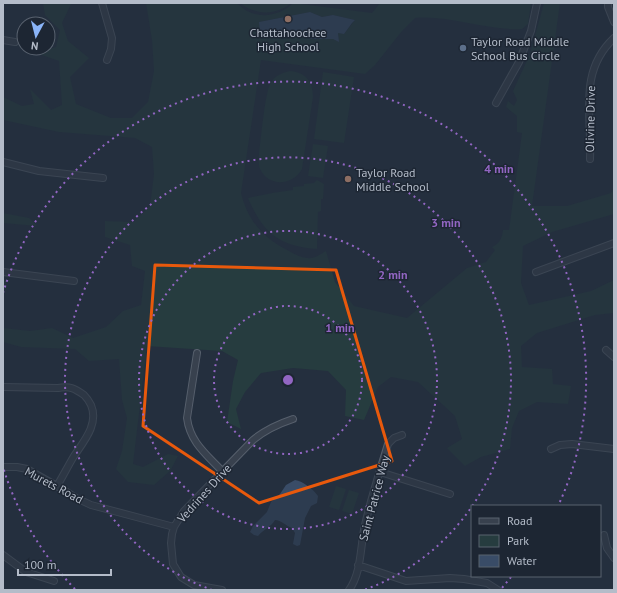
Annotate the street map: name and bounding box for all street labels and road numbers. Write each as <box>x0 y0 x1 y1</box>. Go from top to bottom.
street label: Olivine Drive <box>582 86 598 152</box>
street label: Saint Patrice Way <box>355 453 393 543</box>
street label: Vedrines Drive <box>173 461 234 526</box>
street label: Murets Road <box>22 463 86 507</box>

